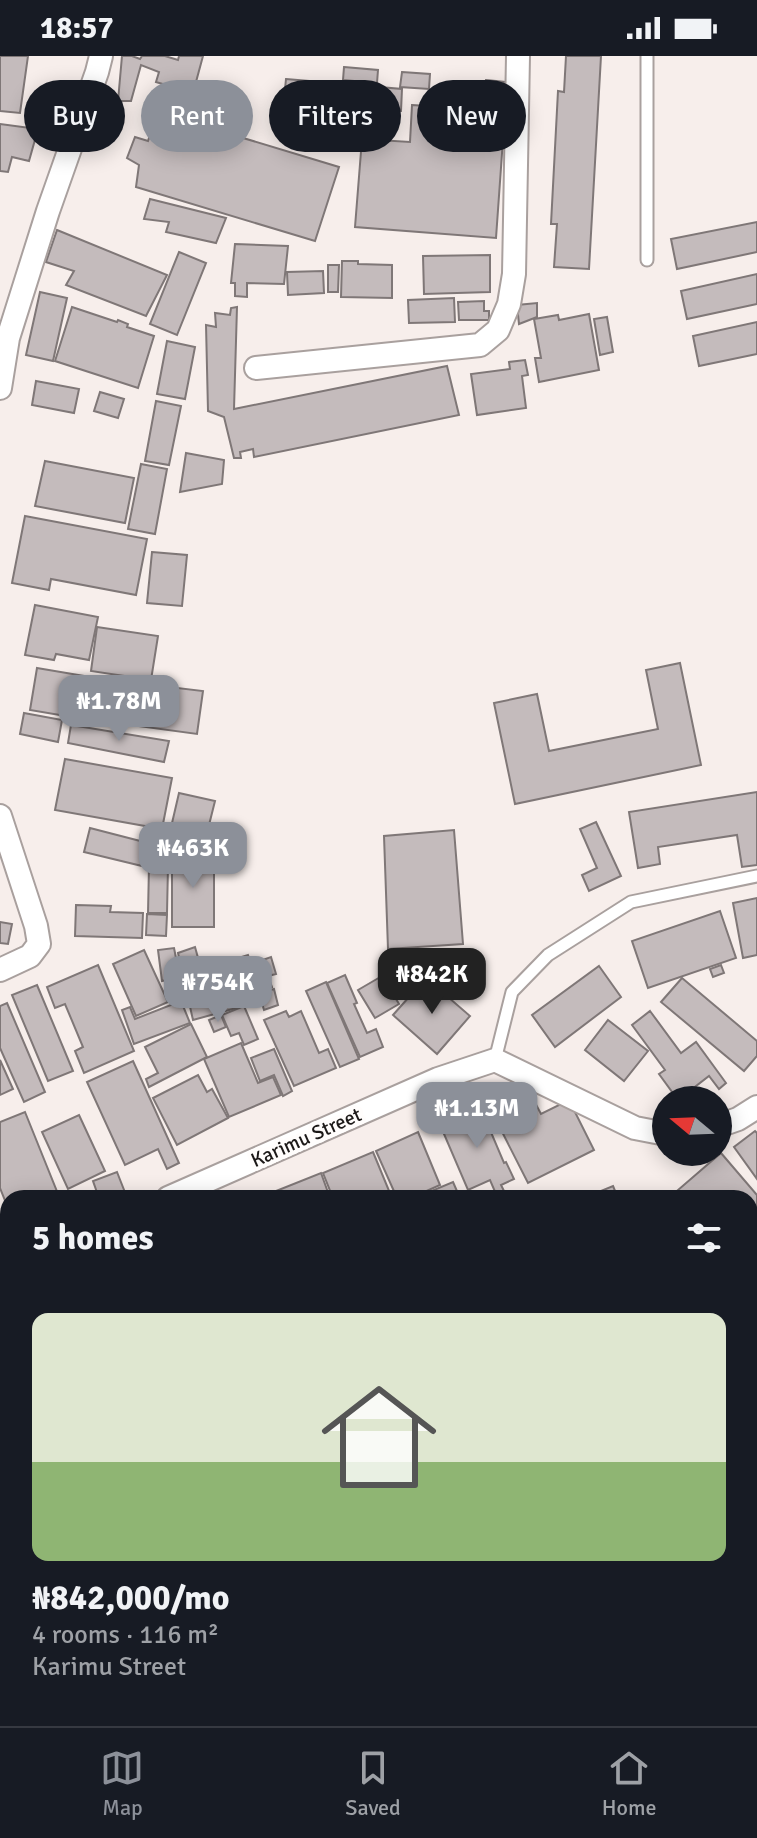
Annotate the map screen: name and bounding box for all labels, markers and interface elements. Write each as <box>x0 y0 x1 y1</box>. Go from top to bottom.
text: 18:57 <box>40 10 114 47</box>
chip: Buy <box>24 80 125 152</box>
chip: Rent <box>141 80 253 152</box>
chip: Filters <box>269 80 401 152</box>
chip: New <box>417 80 526 152</box>
pin: ₦1.78M <box>54 675 184 743</box>
text: ₦1.78M <box>76 685 162 717</box>
pin: ₦463K <box>137 822 249 890</box>
text: ₦463K <box>157 832 229 864</box>
pin: ₦842K <box>376 948 488 1016</box>
pin: ₦754K <box>162 956 274 1024</box>
text: ₦842K <box>396 958 468 990</box>
text: ₦754K <box>182 966 254 998</box>
pin: ₦1.13M <box>412 1082 542 1150</box>
north arrow <box>652 1086 732 1166</box>
map controls <box>652 1086 732 1166</box>
text: ₦1.13M <box>434 1092 520 1124</box>
street label: Karimu Street <box>247 1102 365 1173</box>
icon: filters <box>682 1216 726 1260</box>
text: 5 homes <box>32 1217 153 1259</box>
icon: home <box>307 1365 451 1509</box>
text: ₦842,000/mo <box>32 1577 230 1619</box>
text: 4 rooms · 116 m² <box>32 1619 219 1651</box>
text: Karimu Street <box>32 1651 186 1683</box>
tab: Map <box>100 1746 144 1821</box>
tab: Saved <box>345 1746 401 1821</box>
tab: Home <box>602 1746 657 1821</box>

